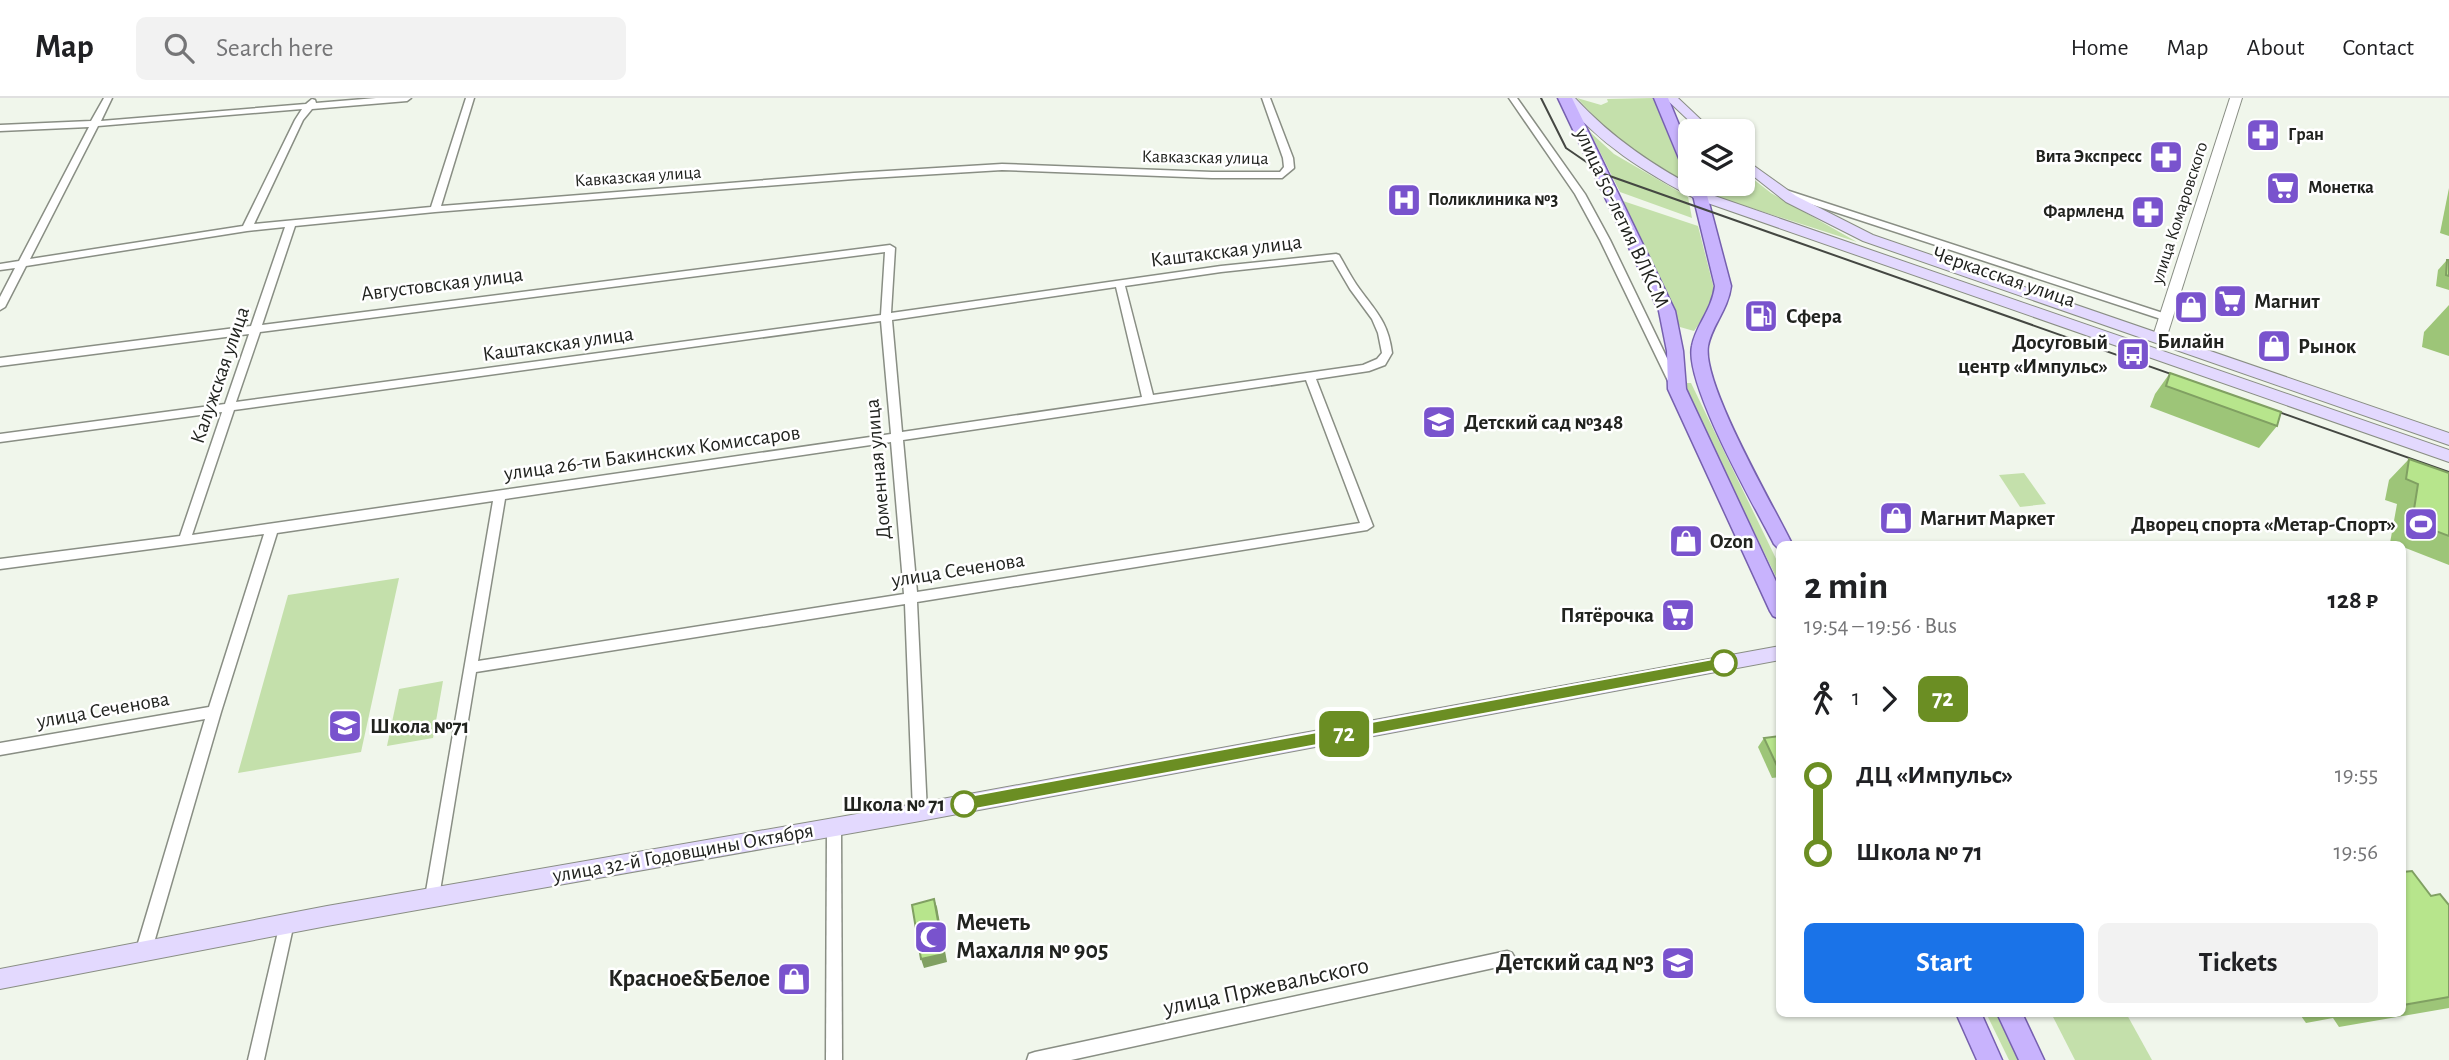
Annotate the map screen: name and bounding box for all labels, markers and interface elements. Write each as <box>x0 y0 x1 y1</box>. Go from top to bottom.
search box <box>136 17 626 80</box>
icon: search <box>160 29 198 67</box>
text: Map <box>35 31 94 64</box>
text: Search here <box>216 35 334 61</box>
text: Home <box>2071 36 2129 60</box>
text: Map <box>2167 36 2209 60</box>
text: About <box>2247 36 2304 60</box>
text: Contact <box>2342 36 2414 60</box>
pharmacy icon: Гран <box>2244 116 2282 154</box>
map controls <box>1678 119 1755 196</box>
button: layers <box>1678 119 1755 196</box>
street label: улица 50-летия ВЛКСМ <box>1571 124 1673 311</box>
place label: Гран <box>2288 126 2324 144</box>
pharmacy icon: Вита Экспресс <box>2147 138 2185 176</box>
street label: улица Комаровского <box>2148 140 2211 287</box>
street label: Кавказская улица <box>1141 148 1269 168</box>
place label: Вита Экспресс <box>2035 148 2142 166</box>
street label: Кавказская улица <box>574 164 702 190</box>
supermarket icon: Монетка <box>2264 169 2302 207</box>
place label: Монетка <box>2308 179 2374 197</box>
hospital icon: Поликлиника №3 <box>1385 181 1423 219</box>
place label: Поликлиника №3 <box>1428 191 1558 209</box>
pharmacy icon: Фармленд <box>2129 193 2167 231</box>
place label: Фармленд <box>2043 203 2124 221</box>
street label: Каштакская улица <box>1149 231 1303 271</box>
street label: Черкасская улица <box>1930 243 2078 311</box>
street label: Августовская улица <box>360 264 525 304</box>
supermarket icon: Магнит <box>2211 282 2249 320</box>
shop icon: Билайн <box>2172 288 2210 326</box>
place label: Магнит <box>2254 291 2320 312</box>
fuel station icon: Сфера <box>1742 297 1780 335</box>
street label: Калужская улица <box>187 303 253 446</box>
place label: Сфера <box>1786 306 1842 327</box>
street label: Каштакская улица <box>481 323 635 365</box>
shop icon: Рынок <box>2255 327 2293 365</box>
place label: Билайн <box>2157 331 2225 352</box>
place label: Досуговый центр «Импульс» <box>1958 332 2108 377</box>
bus stop icon: Досуговый центр «Импульс» <box>2114 335 2152 373</box>
place label: Рынок <box>2298 336 2357 357</box>
street label: Доменная улица <box>861 397 895 540</box>
school or university icon: Детский сад №348 <box>1420 403 1458 441</box>
place label: Детский сад №348 <box>1464 412 1623 433</box>
street label: улица 26-ти Бакинских Комиссаров <box>502 422 801 484</box>
shop icon: Магнит Маркет <box>1877 499 1915 537</box>
sports icon: Дворец спорта «Метар-Спорт» <box>2402 505 2440 543</box>
place label: Магнит Маркет <box>1920 508 2056 529</box>
place label: Дворец спорта «Метар-Спорт» <box>2131 514 2396 535</box>
shop icon: Ozon <box>1667 522 1705 560</box>
place label: Ozon <box>1710 531 1754 552</box>
street label: улица Сеченова <box>889 549 1026 591</box>
text: 2 min <box>1804 568 1888 606</box>
text: 128 ₽ <box>2327 587 2378 613</box>
supermarket icon: Пятёрочка <box>1659 596 1697 634</box>
place label: Пятёрочка <box>1560 605 1654 626</box>
text: 19:54 – 19:56 · Bus <box>1804 615 1957 638</box>
unlabelled marker <box>1711 650 1737 676</box>
icon: walk <box>1804 680 1842 718</box>
icon: forward <box>1870 680 1908 718</box>
text: 1 <box>1852 687 1860 710</box>
text: 72 <box>1932 687 1954 711</box>
street label: улица Сеченова <box>34 688 171 732</box>
school or university icon: Школа №71 <box>326 707 364 745</box>
line badge: 72 <box>1312 711 1376 757</box>
place label: Школа №71 <box>370 716 469 737</box>
text: 72 <box>1333 722 1355 746</box>
text: ДЦ «Импульс» <box>1856 762 2013 788</box>
text: 19:55 <box>2335 764 2378 787</box>
marker: Школа № 71 <box>951 791 977 817</box>
place label: Школа № 71 <box>843 794 945 815</box>
street label: улица 32-й Годовщины Октября <box>550 820 815 886</box>
text: Школа № 71 <box>1856 839 1983 865</box>
text: 19:56 <box>2334 841 2378 864</box>
place label: Мечеть Махалля № 905 <box>956 911 1108 963</box>
mosque icon: Мечеть Махалля № 905 <box>912 918 950 956</box>
button: Start <box>1804 923 2084 1003</box>
button: Tickets <box>2098 923 2378 1003</box>
school or university icon: Детский сад №3 <box>1659 944 1697 982</box>
place label: Детский сад №3 <box>1496 951 1654 975</box>
street label: улица Пржевальского <box>1160 954 1371 1021</box>
shop icon: Красное&Белое <box>775 960 813 998</box>
place label: Красное&Белое <box>608 967 770 991</box>

